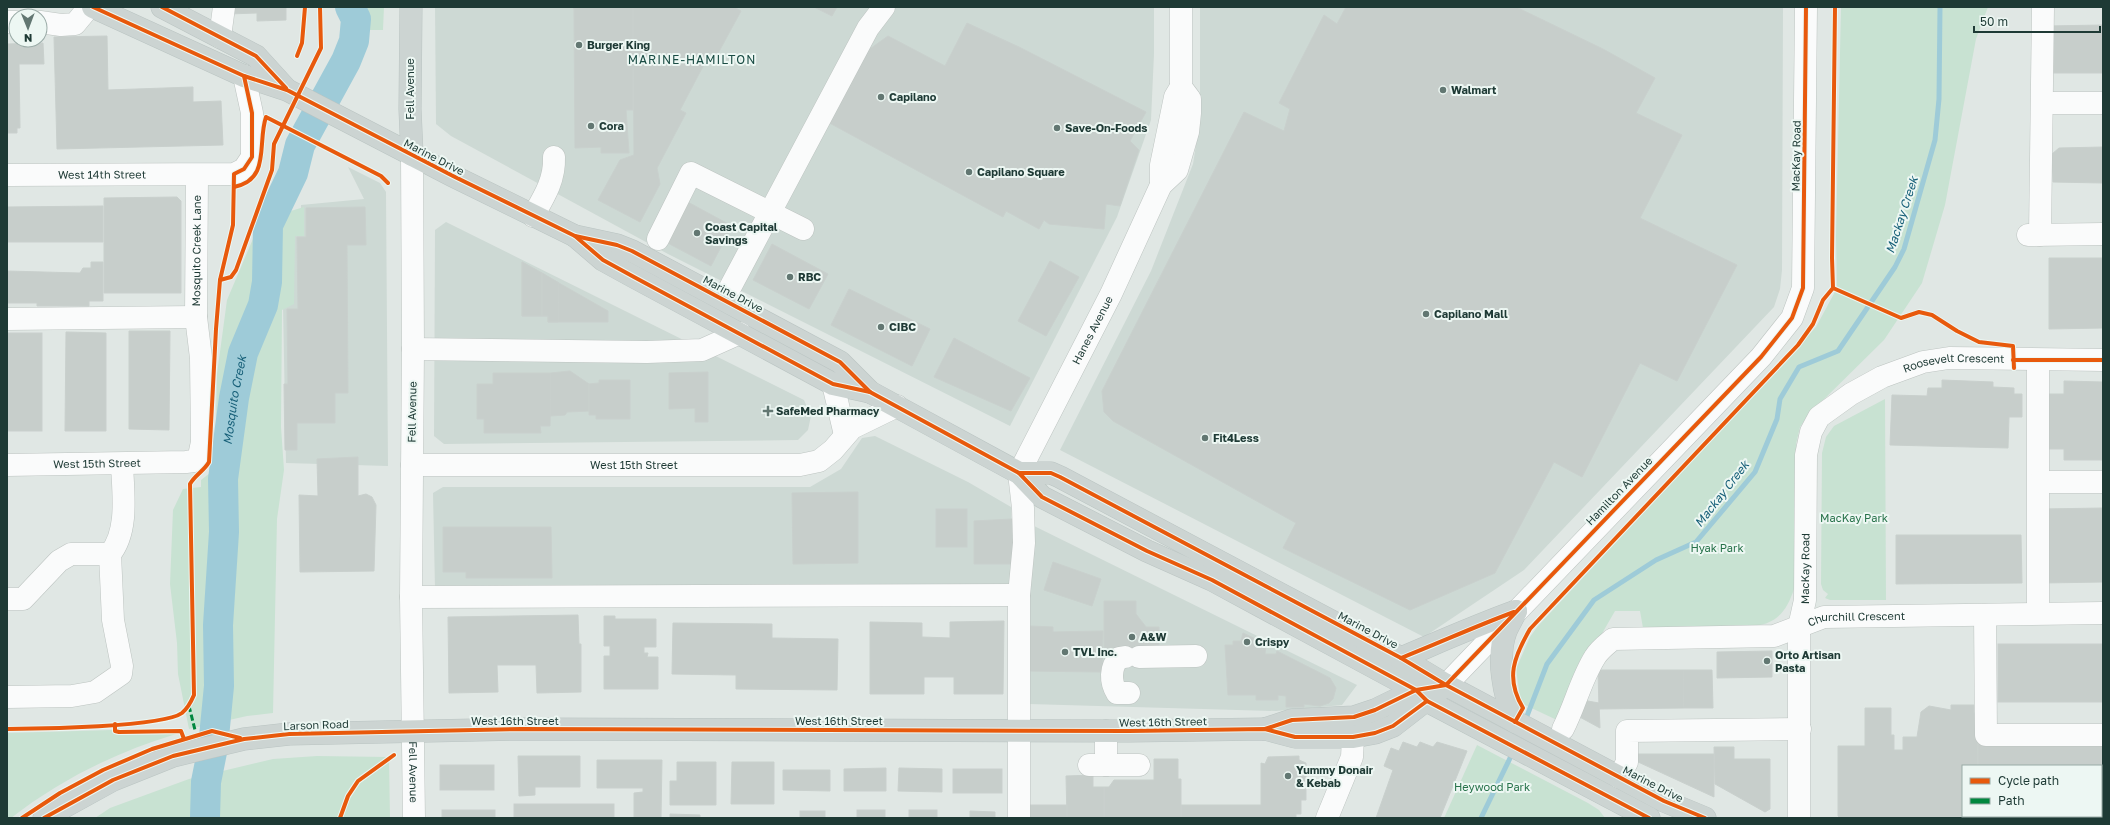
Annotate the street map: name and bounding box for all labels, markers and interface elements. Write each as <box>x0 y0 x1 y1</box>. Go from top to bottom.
north arrow <box>8 8 48 48</box>
scale bar <box>1974 8 2100 34</box>
text: 50 m <box>1980 14 2008 29</box>
text: N <box>24 32 32 45</box>
place label: Burger King <box>587 38 650 51</box>
marker: Burger King <box>574 40 584 50</box>
district label: MARINE-HAMILTON <box>628 52 756 67</box>
street label: Fell Avenue <box>403 58 416 120</box>
place label: Walmart <box>1451 83 1497 96</box>
marker: Walmart <box>1438 85 1448 95</box>
place label: Capilano <box>889 90 937 103</box>
marker: Capilano <box>876 92 886 102</box>
place label: Cora <box>599 119 624 132</box>
street label: MacKay Road <box>1788 120 1803 192</box>
marker: Cora <box>586 121 596 131</box>
place label: Save-On-Foods <box>1065 121 1148 134</box>
marker: Save-On-Foods <box>1052 123 1062 133</box>
street label: Marine Drive <box>402 136 467 177</box>
place label: Capilano Square <box>977 165 1065 178</box>
street label: West 14th Street <box>58 167 146 181</box>
marker: Capilano Square <box>964 167 974 177</box>
water label: Mackay Creek <box>1882 173 1921 255</box>
street label: Mosquito Creek Lane <box>189 195 203 306</box>
place label: Coast Capital Savings <box>705 220 778 246</box>
marker: Coast Capital Savings <box>692 228 702 238</box>
place label: RBC <box>798 270 821 283</box>
street label: Marine Drive <box>701 272 765 315</box>
marker: RBC <box>785 272 795 282</box>
street label: Hanes Avenue <box>1069 294 1115 366</box>
place label: Capilano Mall <box>1434 307 1508 320</box>
marker: Capilano Mall <box>1421 309 1431 319</box>
place label: CIBC <box>889 320 916 333</box>
marker: CIBC <box>876 322 886 332</box>
street label: Roosevelt Crescent <box>1901 351 2005 375</box>
water label: Mosquito Creek <box>220 353 250 446</box>
street label: Fell Avenue <box>404 381 419 443</box>
place label: SafeMed Pharmacy <box>776 404 880 417</box>
marker: SafeMed Pharmacy <box>763 406 773 416</box>
place label: Fit4Less <box>1213 431 1259 444</box>
marker: Fit4Less <box>1200 433 1210 443</box>
street label: Hamilton Avenue <box>1583 454 1655 528</box>
street label: West 15th Street <box>53 456 141 470</box>
water label: Mackay Creek <box>1691 457 1753 530</box>
street label: West 15th Street <box>590 458 678 471</box>
park label: MacKay Park <box>1820 511 1888 524</box>
street label: MacKay Road <box>1798 533 1811 604</box>
park label: Hyak Park <box>1690 541 1744 554</box>
street label: Marine Drive <box>1336 608 1400 651</box>
street label: Churchill Crescent <box>1806 609 1905 629</box>
place label: A&W <box>1140 630 1167 643</box>
marker: A&W <box>1127 632 1137 642</box>
place label: Crispy <box>1255 635 1290 648</box>
marker: Crispy <box>1242 637 1252 647</box>
place label: TVL Inc. <box>1073 645 1117 658</box>
marker: TVL Inc. <box>1060 647 1070 657</box>
place label: Orto Artisan Pasta <box>1775 648 1841 674</box>
marker: Orto Artisan Pasta <box>1762 656 1772 666</box>
street label: West 16th Street <box>471 714 559 727</box>
street label: West 16th Street <box>795 714 883 727</box>
street label: West 16th Street <box>1119 714 1207 729</box>
street label: Larson Road <box>283 717 349 732</box>
street label: Fell Avenue <box>407 741 421 803</box>
place label: Yummy Donair & Kebab <box>1296 763 1374 789</box>
street label: Marine Drive <box>1621 763 1686 804</box>
legend <box>1962 765 2102 817</box>
marker: Yummy Donair & Kebab <box>1283 771 1293 781</box>
text: Cycle path <box>1998 773 2059 788</box>
park label: Heywood Park <box>1454 780 1530 793</box>
text: Path <box>1998 793 2025 808</box>

